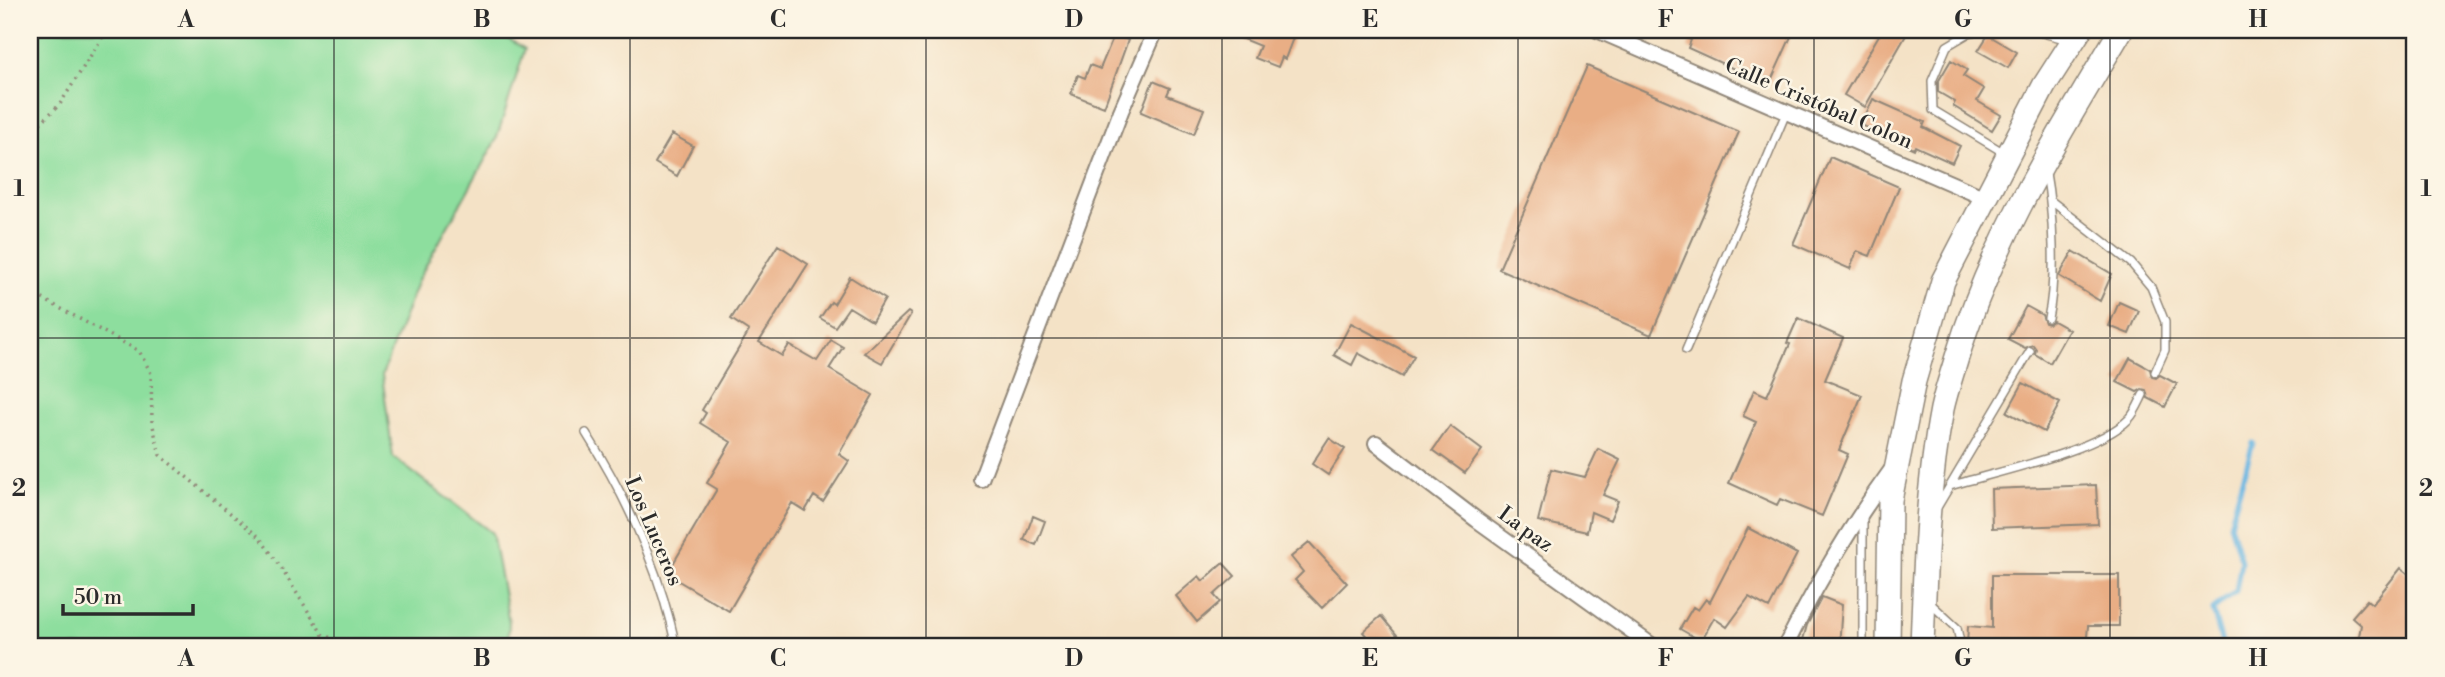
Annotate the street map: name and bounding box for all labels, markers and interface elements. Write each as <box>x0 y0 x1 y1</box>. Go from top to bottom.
text: A <box>177 6 195 34</box>
text: B <box>473 6 491 34</box>
text: C <box>770 6 786 34</box>
text: D <box>1065 6 1083 34</box>
text: E <box>1362 6 1378 34</box>
text: F <box>1658 6 1674 34</box>
text: G <box>1954 6 1972 34</box>
text: H <box>2249 6 2268 34</box>
street label: Calle Cristóbal Colon <box>1721 53 1917 155</box>
text: 1 <box>13 175 25 203</box>
text: 1 <box>2420 175 2432 203</box>
street label: Los Luceros <box>618 473 688 590</box>
text: 2 <box>12 475 26 503</box>
text: 2 <box>2419 475 2433 503</box>
street label: La paz <box>1493 501 1558 558</box>
scale bar <box>63 572 192 616</box>
text: 50 m <box>74 585 122 611</box>
text: A <box>177 645 195 673</box>
text: B <box>473 645 491 673</box>
text: C <box>770 645 786 673</box>
text: D <box>1065 645 1083 673</box>
text: E <box>1362 645 1378 673</box>
text: F <box>1658 645 1674 673</box>
text: G <box>1954 645 1972 673</box>
text: H <box>2249 645 2268 673</box>

